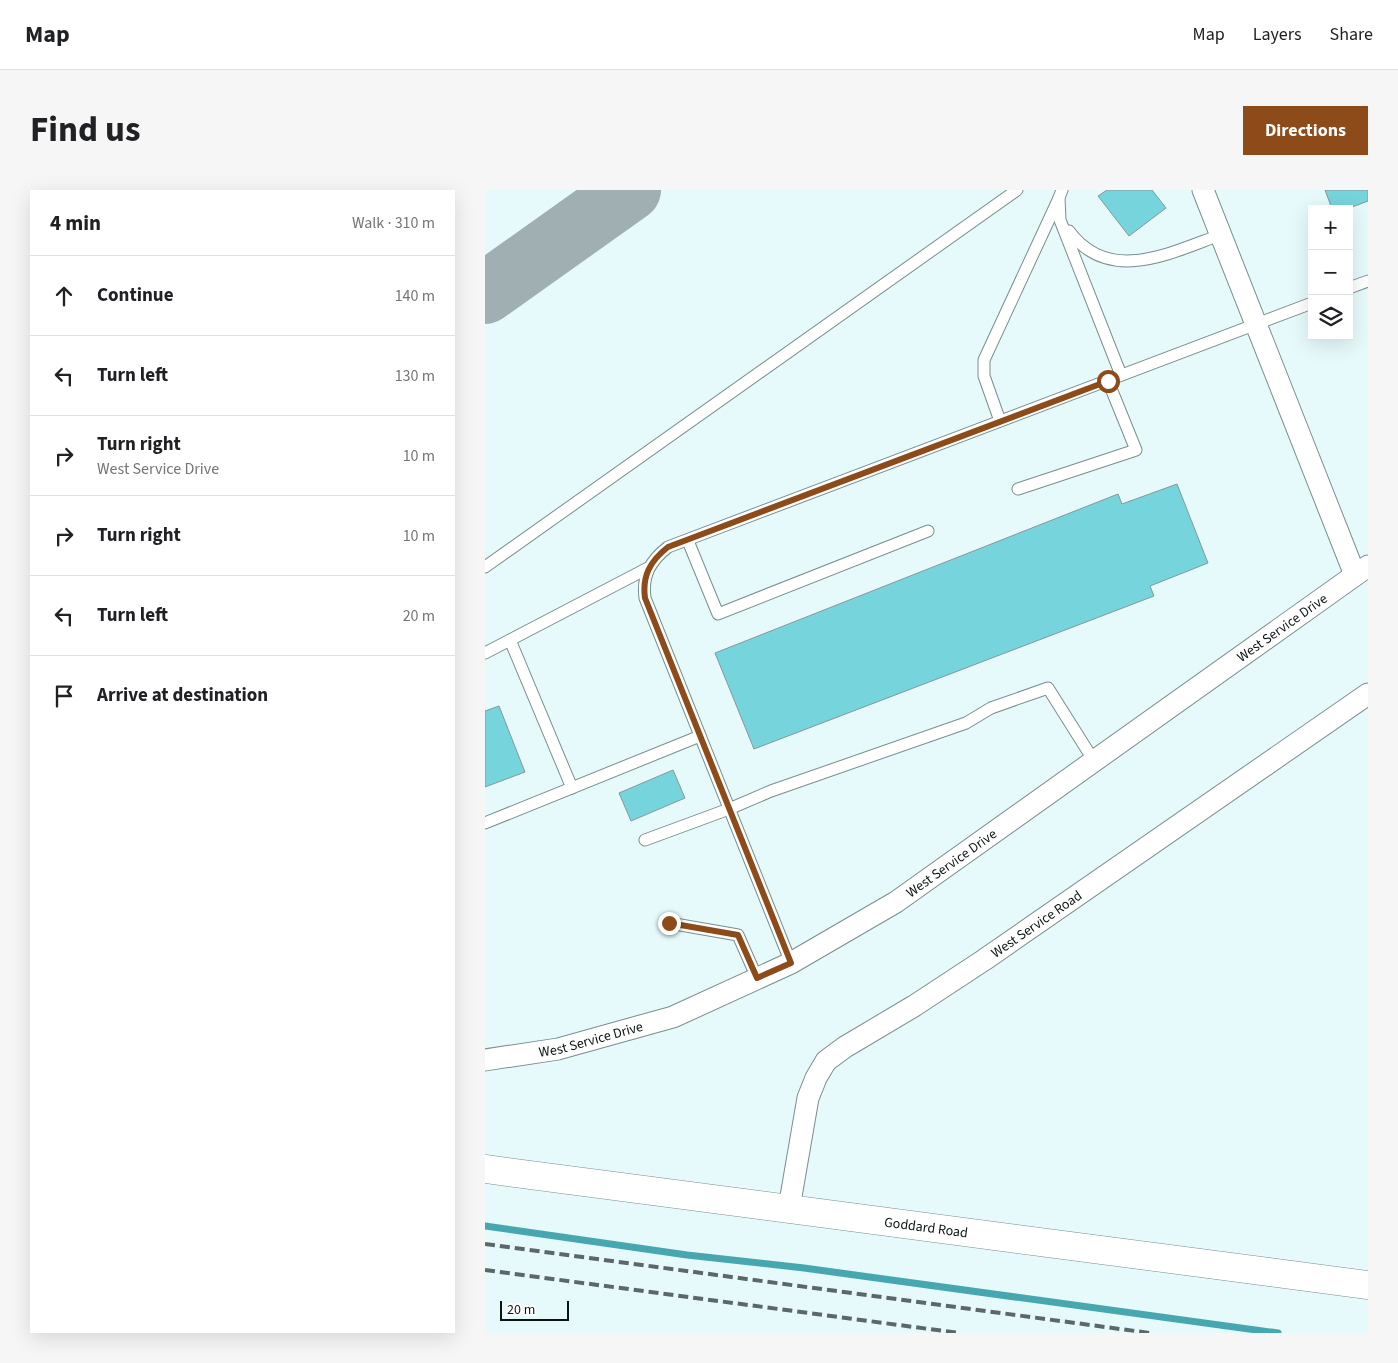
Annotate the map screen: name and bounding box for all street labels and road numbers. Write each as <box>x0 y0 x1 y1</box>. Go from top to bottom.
street label: West Service Drive <box>1233 589 1332 667</box>
street label: West Service Drive <box>902 824 1001 903</box>
street label: West Service Road <box>987 886 1086 963</box>
street label: West Service Drive <box>538 1017 645 1063</box>
street label: Goddard Road <box>883 1213 969 1243</box>

